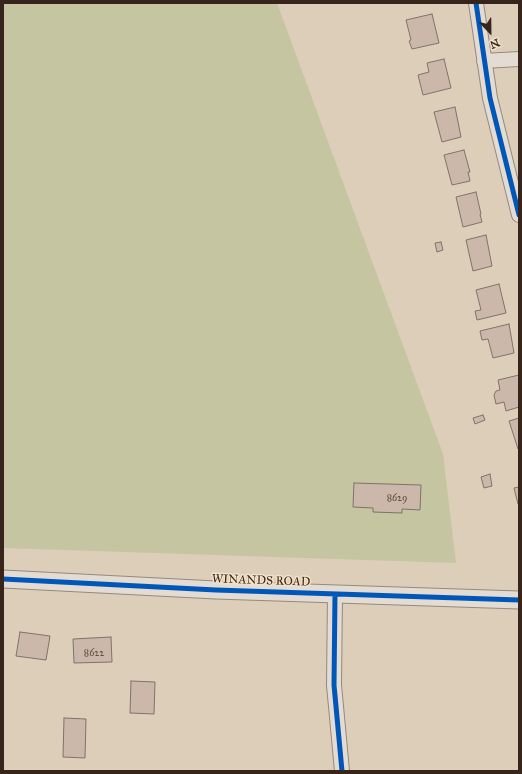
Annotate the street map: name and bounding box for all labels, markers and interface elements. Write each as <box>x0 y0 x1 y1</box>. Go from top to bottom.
north arrow <box>470 12 510 52</box>
text: N <box>488 36 501 51</box>
house number: 8629 <box>387 493 407 505</box>
street label: WINANDS ROAD <box>211 572 311 590</box>
house number: 8622 <box>84 648 104 660</box>

